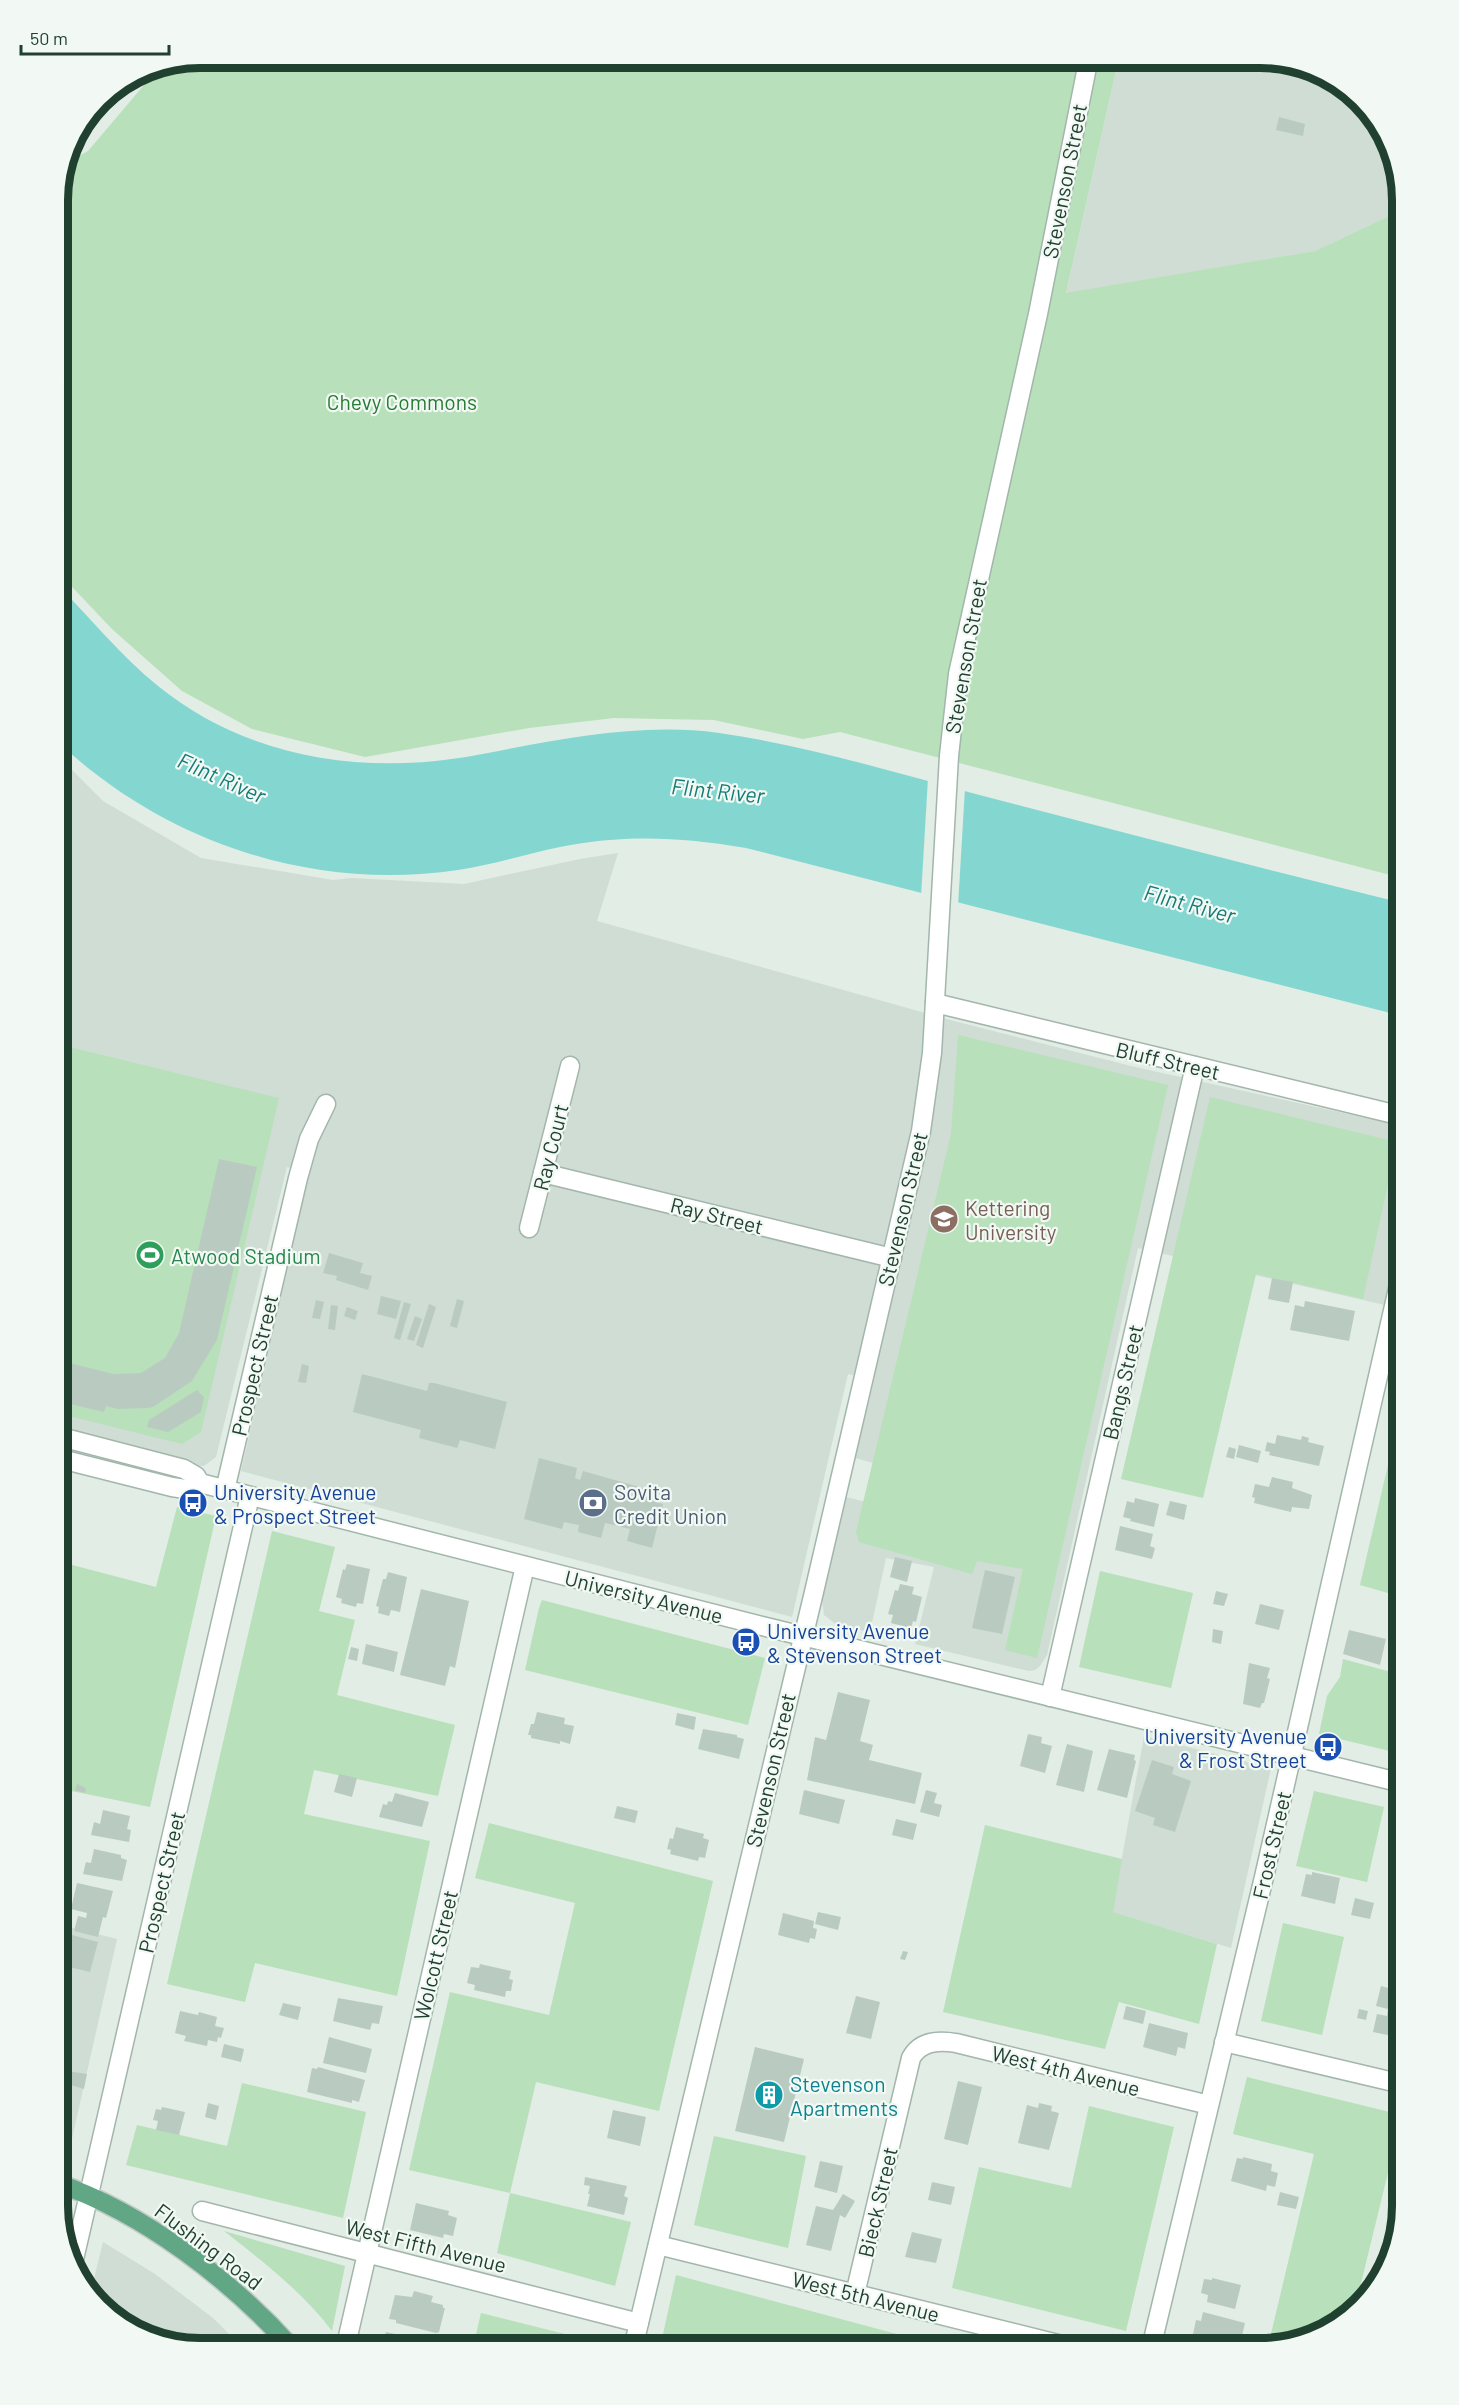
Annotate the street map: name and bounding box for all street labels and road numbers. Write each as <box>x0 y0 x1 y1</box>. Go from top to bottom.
street label: Stevenson Street <box>1037 102 1091 260</box>
street label: Stevenson Street <box>939 576 991 736</box>
street label: Bluff Street <box>1114 1036 1222 1084</box>
street label: Ray Court <box>527 1101 573 1193</box>
street label: Stevenson Street <box>872 1130 932 1288</box>
street label: Ray Street <box>668 1191 766 1239</box>
street label: Prospect Street <box>226 1292 282 1438</box>
street label: Bangs Street <box>1097 1322 1147 1442</box>
street label: University Avenue <box>562 1564 726 1628</box>
street label: Stevenson Street <box>740 1691 800 1849</box>
street label: Frost Street <box>1246 1789 1296 1901</box>
street label: Prospect Street <box>133 1809 189 1955</box>
street label: Wolcott Street <box>408 1888 462 2022</box>
street label: West 4th Avenue <box>989 2040 1143 2100</box>
street label: Bieck Street <box>852 2144 902 2260</box>
street label: Flushing Road <box>150 2198 268 2294</box>
street label: West Fifth Avenue <box>343 2213 509 2277</box>
street label: West 5th Avenue <box>790 2266 942 2326</box>

